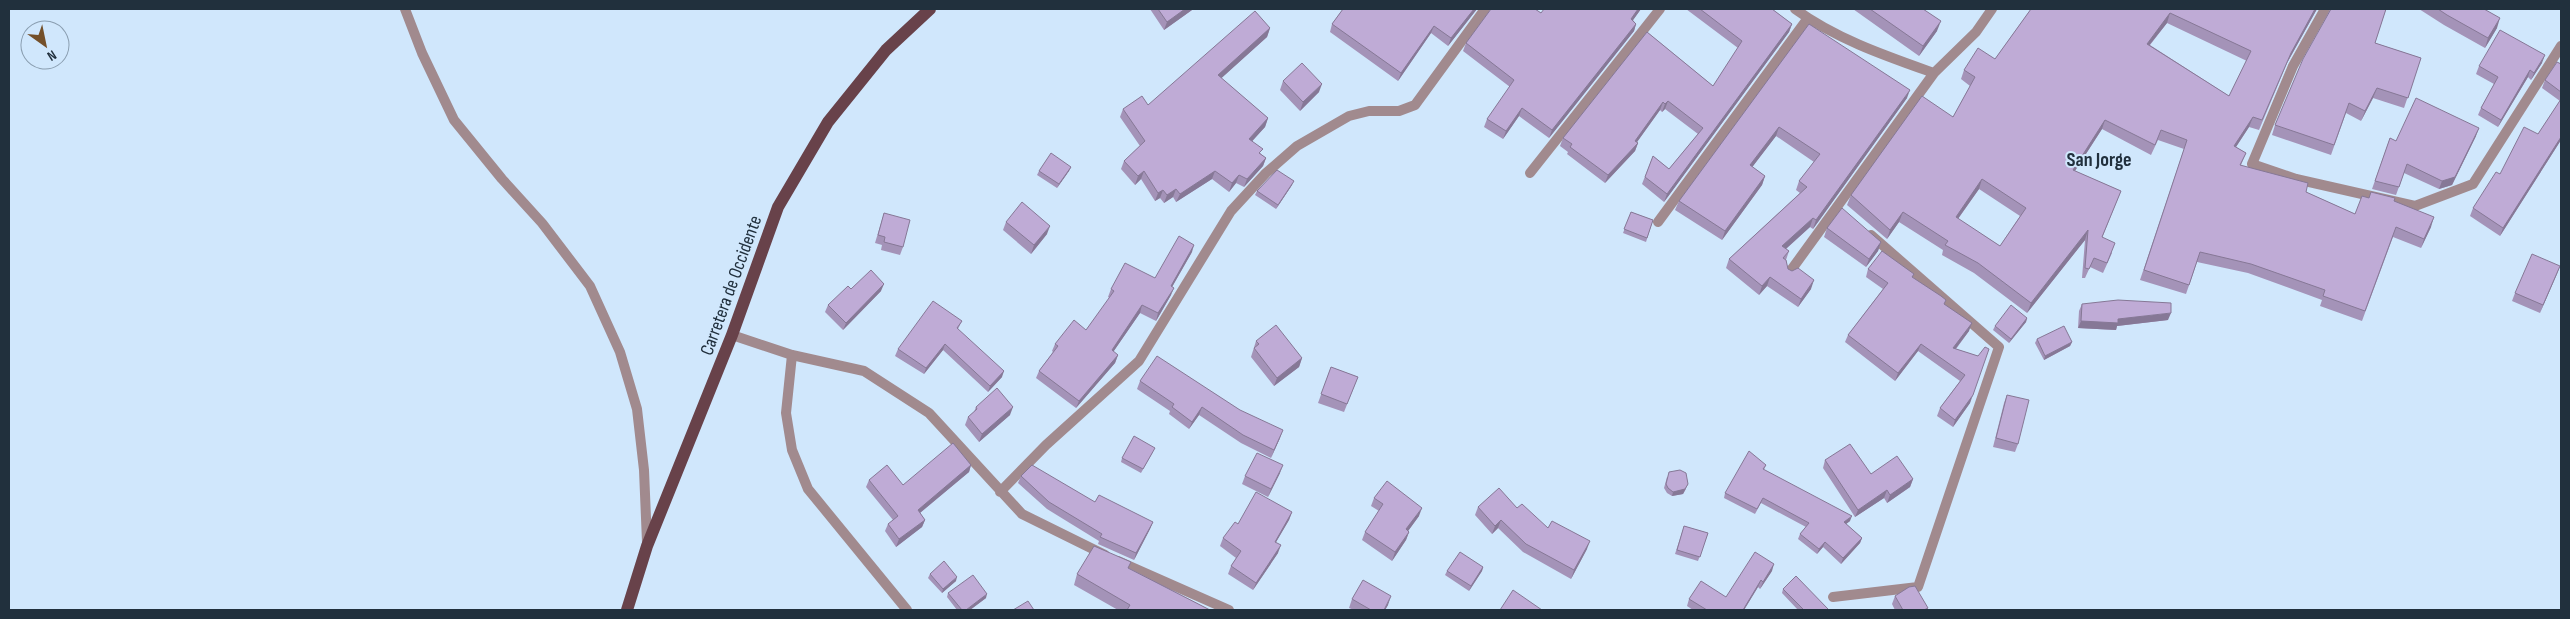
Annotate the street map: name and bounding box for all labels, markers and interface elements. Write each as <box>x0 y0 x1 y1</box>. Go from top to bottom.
north arrow <box>20 20 70 70</box>
text: N <box>44 46 60 65</box>
district label: San Jorge <box>2066 148 2132 172</box>
street label: Carretera de Occidente <box>695 213 767 358</box>

